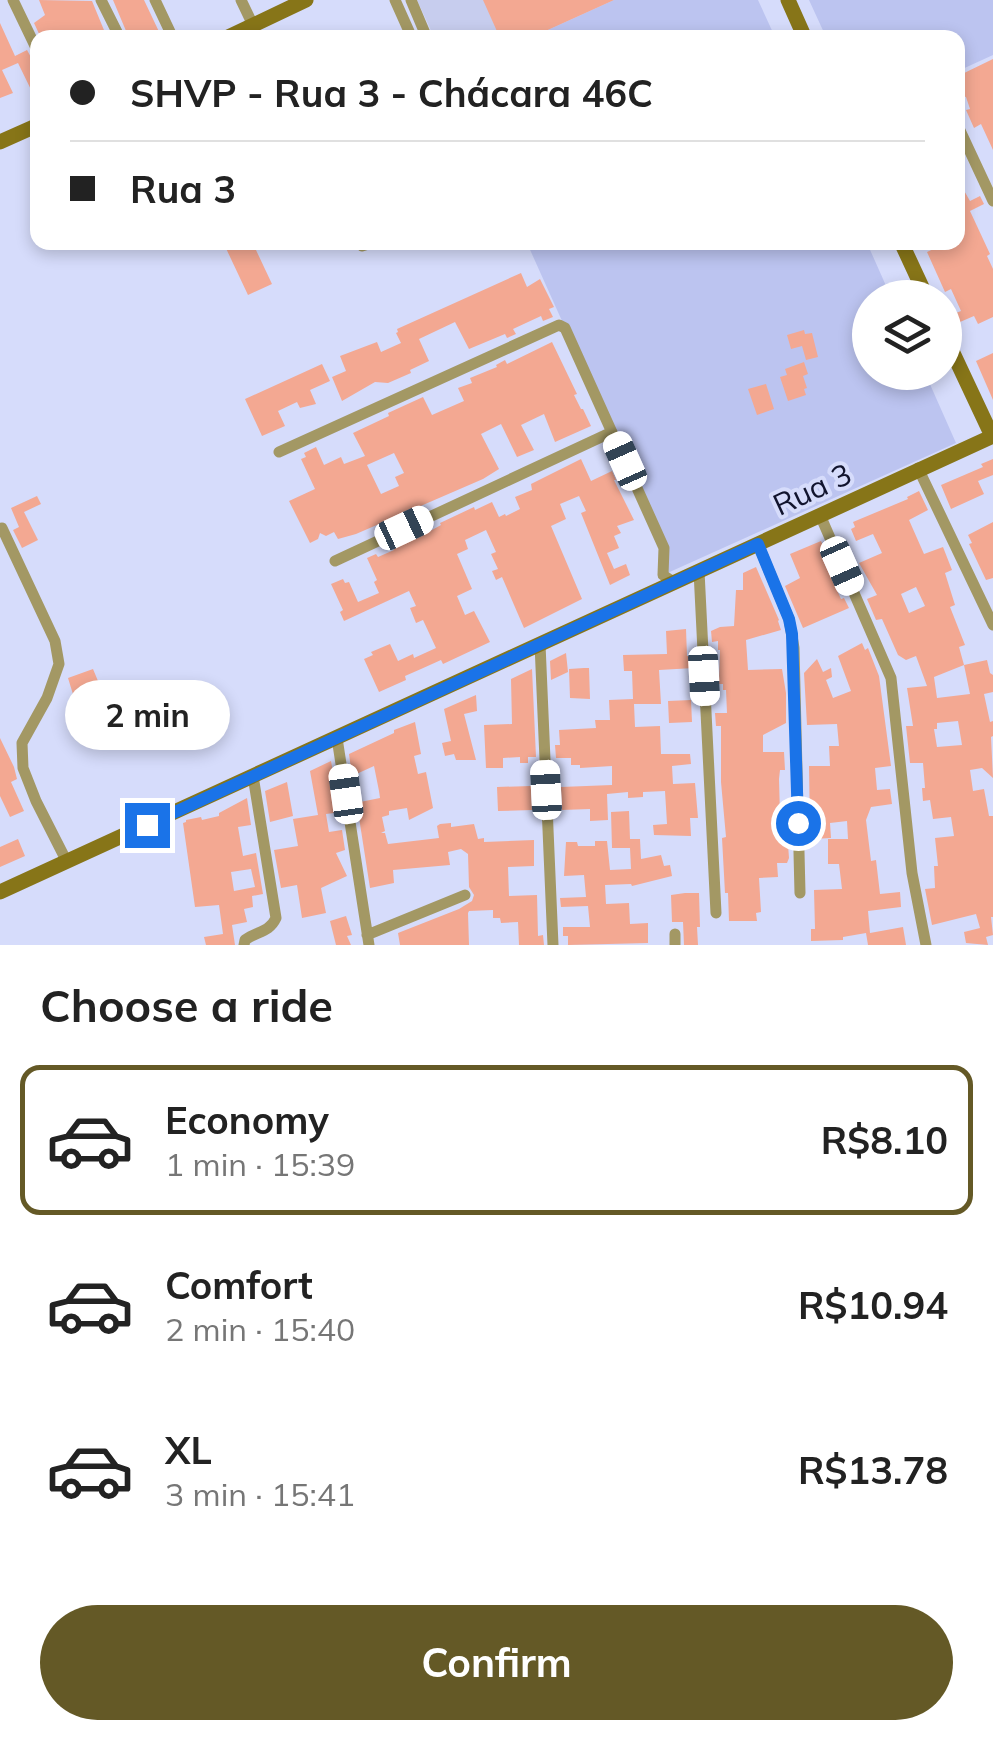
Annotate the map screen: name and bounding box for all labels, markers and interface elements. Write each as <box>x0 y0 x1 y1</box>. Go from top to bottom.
text: SHVP - Rua 3 - Chácara 46C <box>130 69 653 117</box>
text: Rua 3 <box>130 165 236 213</box>
map controls <box>852 280 962 390</box>
button: layers <box>852 280 962 390</box>
car <box>599 427 651 495</box>
street label: Rua 3 <box>767 454 857 524</box>
car <box>370 502 438 554</box>
car <box>816 532 868 600</box>
car <box>687 645 721 707</box>
callout: 2 min <box>64 680 230 750</box>
text: 2 min <box>105 695 190 735</box>
car <box>529 759 563 821</box>
car <box>327 762 365 826</box>
route start <box>776 801 821 846</box>
route end <box>125 803 170 848</box>
text: Choose a ride <box>40 977 333 1033</box>
icon: car <box>45 1095 135 1185</box>
text: Economy <box>165 1096 329 1144</box>
text: R$8.10 <box>821 1116 948 1164</box>
text: 1 min · 15:39 <box>165 1144 355 1184</box>
icon: car <box>45 1260 135 1350</box>
text: Comfort <box>165 1261 313 1309</box>
text: R$10.94 <box>798 1281 948 1329</box>
text: 2 min · 15:40 <box>165 1309 355 1349</box>
icon: car <box>45 1425 135 1515</box>
text: XL <box>165 1426 212 1474</box>
text: R$13.78 <box>798 1446 948 1494</box>
text: 3 min · 15:41 <box>165 1474 355 1514</box>
button: Confirm <box>40 1605 953 1720</box>

